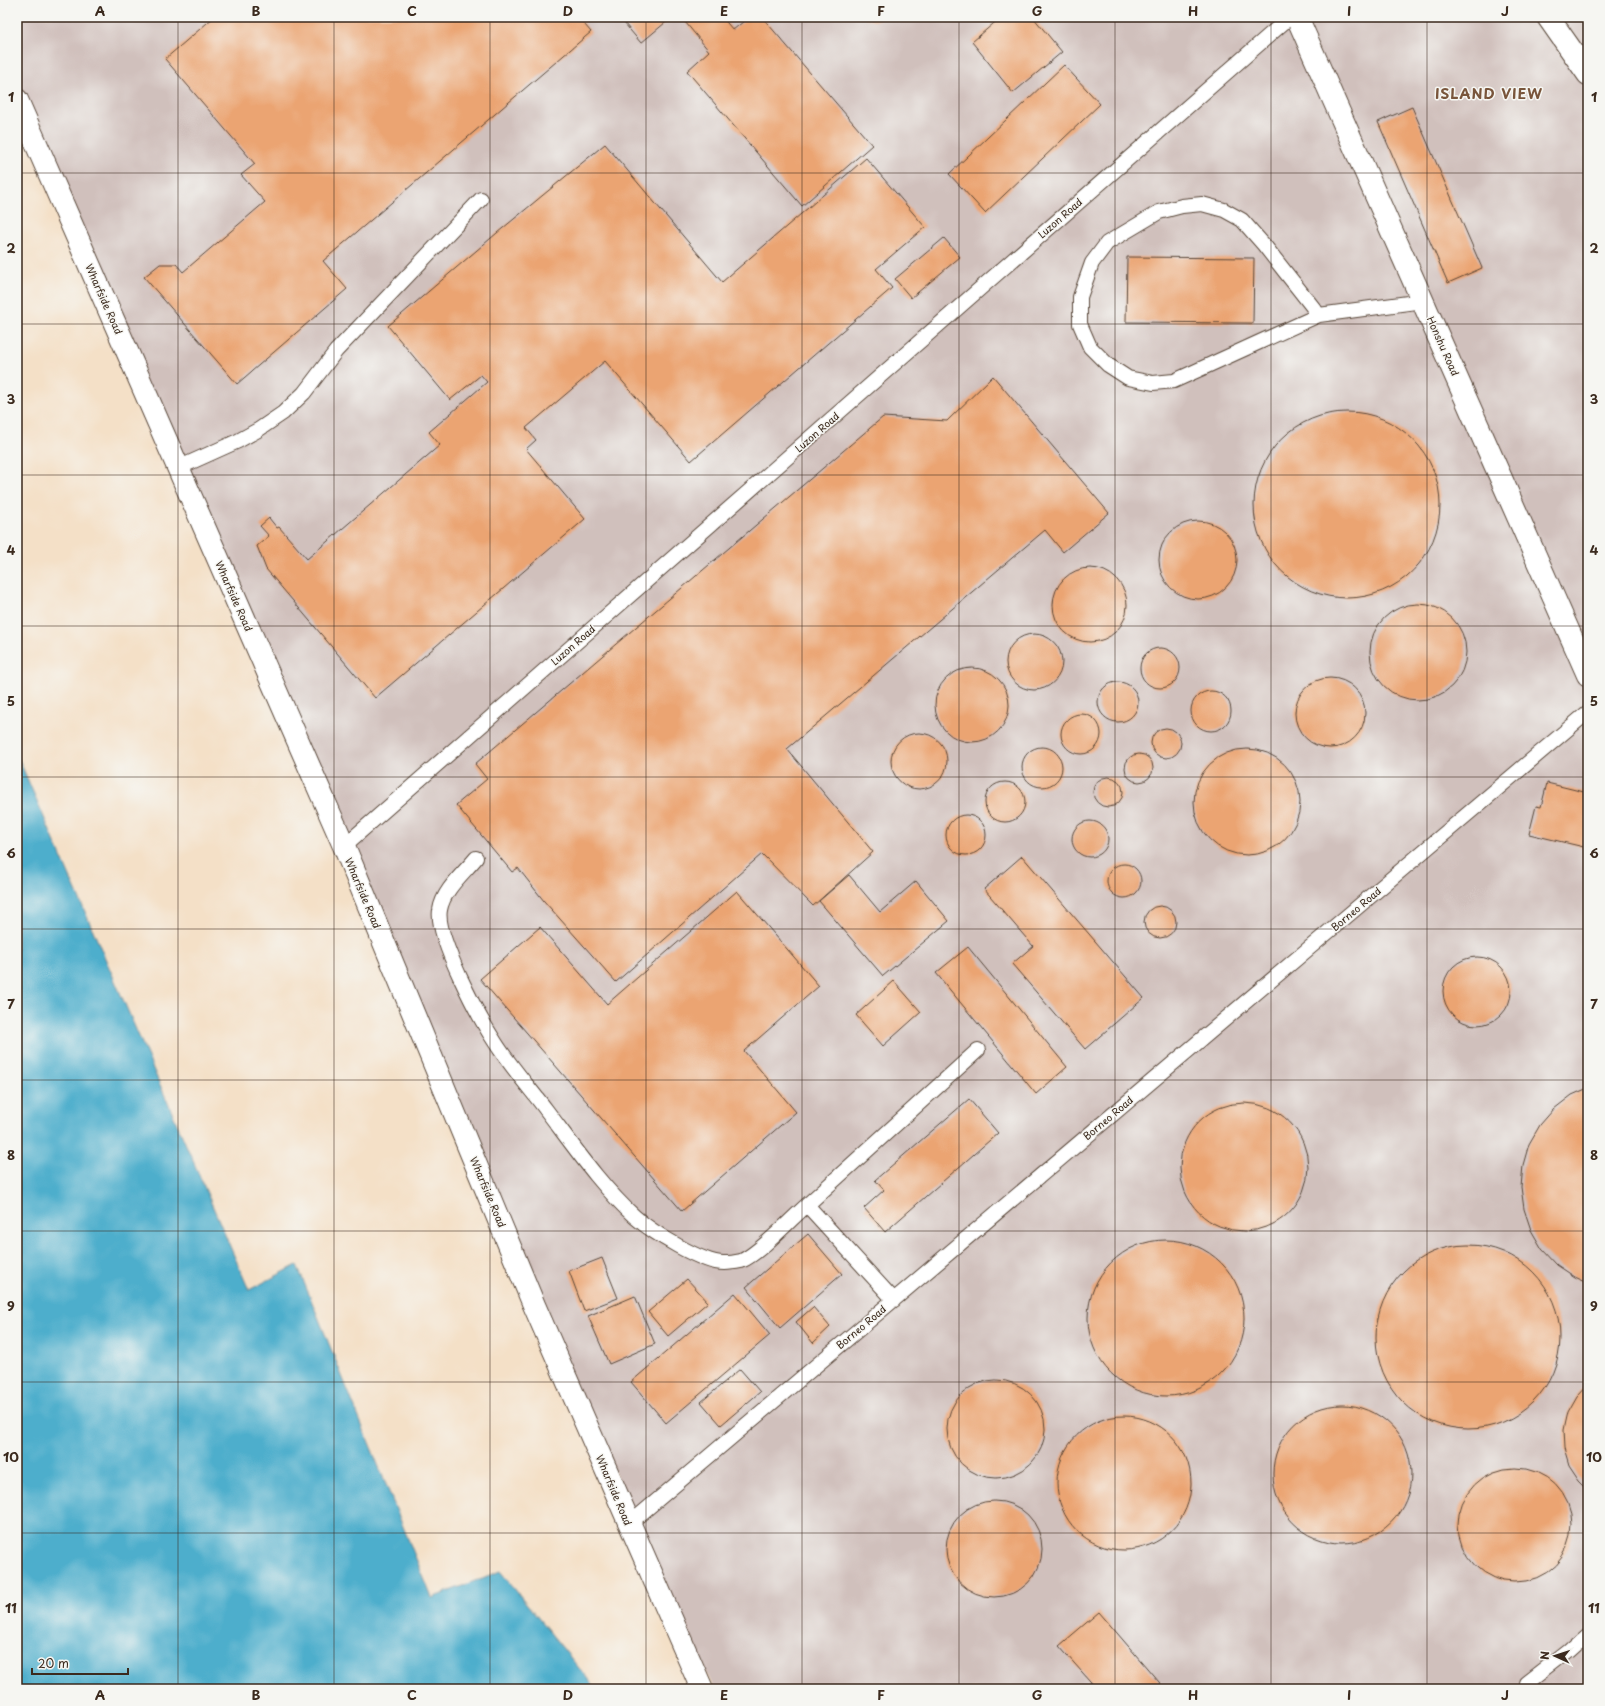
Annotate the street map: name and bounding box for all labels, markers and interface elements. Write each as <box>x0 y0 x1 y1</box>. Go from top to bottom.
text: A <box>95 1 105 20</box>
text: B <box>252 1 261 20</box>
text: C <box>407 1 417 20</box>
text: D <box>563 1 573 20</box>
text: E <box>720 1 728 20</box>
text: F <box>877 1 885 20</box>
text: G <box>1032 1 1042 20</box>
text: H <box>1188 1 1198 20</box>
text: I <box>1347 1 1351 20</box>
text: J <box>1501 1 1509 20</box>
district label: ISLAND VIEW <box>1435 83 1543 104</box>
text: 1 <box>8 87 14 106</box>
text: 1 <box>1591 87 1597 106</box>
street label: Luzon Road <box>1034 194 1085 241</box>
text: 2 <box>6 238 16 257</box>
text: 2 <box>1589 238 1599 257</box>
street label: Wharfside Road <box>82 261 127 337</box>
street label: Honshu Road <box>1424 314 1463 378</box>
text: 3 <box>7 389 16 408</box>
text: 3 <box>1590 389 1599 408</box>
street label: Luzon Road <box>791 408 842 455</box>
text: 4 <box>7 540 16 559</box>
text: 4 <box>1590 540 1599 559</box>
street label: Wharfside Road <box>212 558 257 634</box>
street label: Luzon Road <box>547 621 598 668</box>
text: 5 <box>7 691 15 710</box>
text: 5 <box>1590 691 1598 710</box>
text: 6 <box>6 843 16 862</box>
text: 6 <box>1589 843 1599 862</box>
street label: Wharfside Road <box>342 855 385 931</box>
street label: Borneo Road <box>1327 883 1384 934</box>
text: 7 <box>7 994 15 1013</box>
text: 7 <box>1590 994 1598 1013</box>
street label: Borneo Road <box>1079 1092 1136 1143</box>
text: 8 <box>7 1145 15 1164</box>
text: 8 <box>1590 1145 1598 1164</box>
street label: Wharfside Road <box>467 1154 510 1230</box>
text: 9 <box>7 1296 15 1315</box>
text: 9 <box>1590 1296 1598 1315</box>
street label: Borneo Road <box>832 1301 889 1352</box>
text: 10 <box>3 1447 19 1466</box>
text: 10 <box>1586 1447 1602 1466</box>
street label: Wharfside Road <box>593 1452 636 1528</box>
text: 11 <box>5 1598 17 1617</box>
text: 11 <box>1588 1598 1600 1617</box>
north arrow <box>1535 1636 1575 1676</box>
scale bar <box>32 1650 128 1676</box>
text: N <box>1536 1650 1553 1660</box>
text: 20 m <box>38 1654 69 1672</box>
text: A <box>95 1685 105 1704</box>
text: B <box>252 1685 261 1704</box>
text: C <box>407 1685 417 1704</box>
text: D <box>563 1685 573 1704</box>
text: E <box>720 1685 728 1704</box>
text: F <box>877 1685 885 1704</box>
text: G <box>1032 1685 1042 1704</box>
text: H <box>1188 1685 1198 1704</box>
text: I <box>1347 1685 1351 1704</box>
text: J <box>1501 1685 1509 1704</box>

